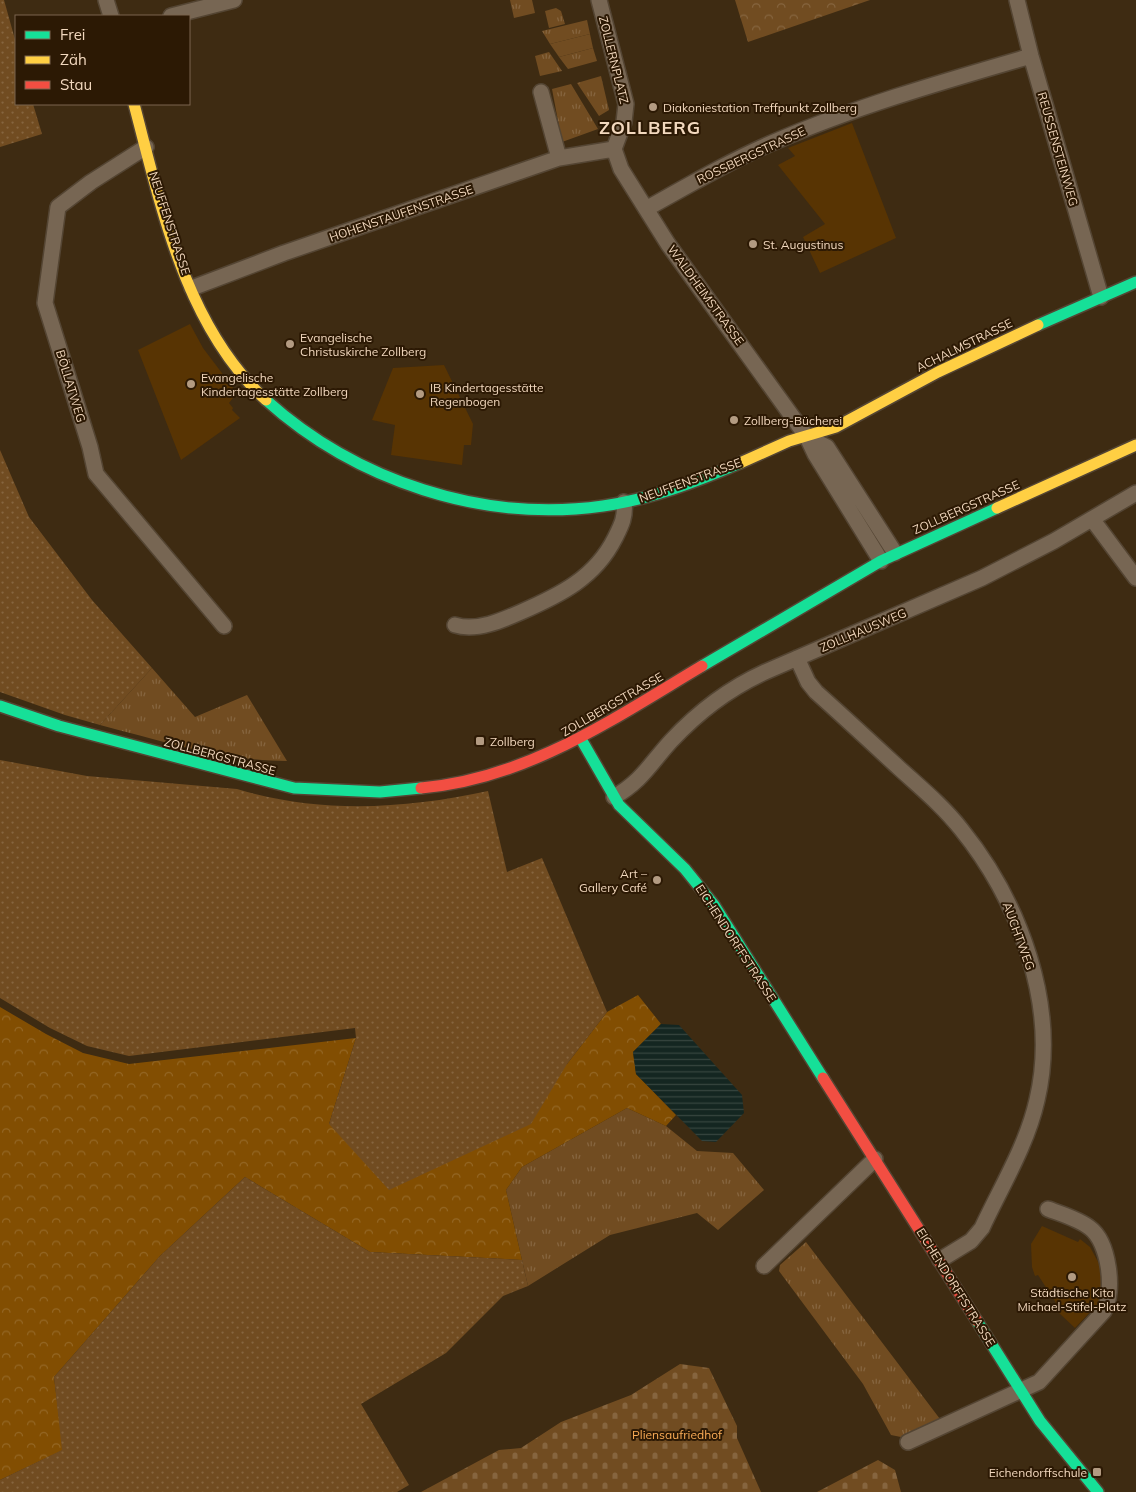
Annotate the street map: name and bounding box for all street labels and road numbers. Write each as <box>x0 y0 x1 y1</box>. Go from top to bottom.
street label: ZOLLERNPLATZ <box>596 15 632 105</box>
street label: REUSSENSTEINWEG <box>1035 90 1081 208</box>
street label: ROSSBERGSTRASSE <box>694 123 808 187</box>
street label: NEUFFENSTRASSE <box>146 169 194 277</box>
street label: HOHENSTAUFENSTRASSE <box>327 181 475 245</box>
street label: WALDHEIMSTRASSE <box>665 242 747 348</box>
street label: ACHALMSTRASSE <box>913 315 1015 375</box>
street label: BÖLLATWEG <box>53 348 89 424</box>
street label: NEUFFENSTRASSE <box>637 455 743 505</box>
street label: ZOLLBERGSTRASSE <box>910 477 1022 537</box>
street label: ZOLLHAUSWEG <box>817 605 909 655</box>
street label: ZOLLBERGSTRASSE <box>558 669 666 739</box>
street label: ZOLLBERGSTRASSE <box>163 734 277 778</box>
street label: EICHENDORFFSTRASSE <box>692 882 780 1004</box>
street label: AUCHTWEG <box>1000 900 1038 972</box>
street label: EICHENDORFFSTRASSE <box>913 1225 999 1349</box>

